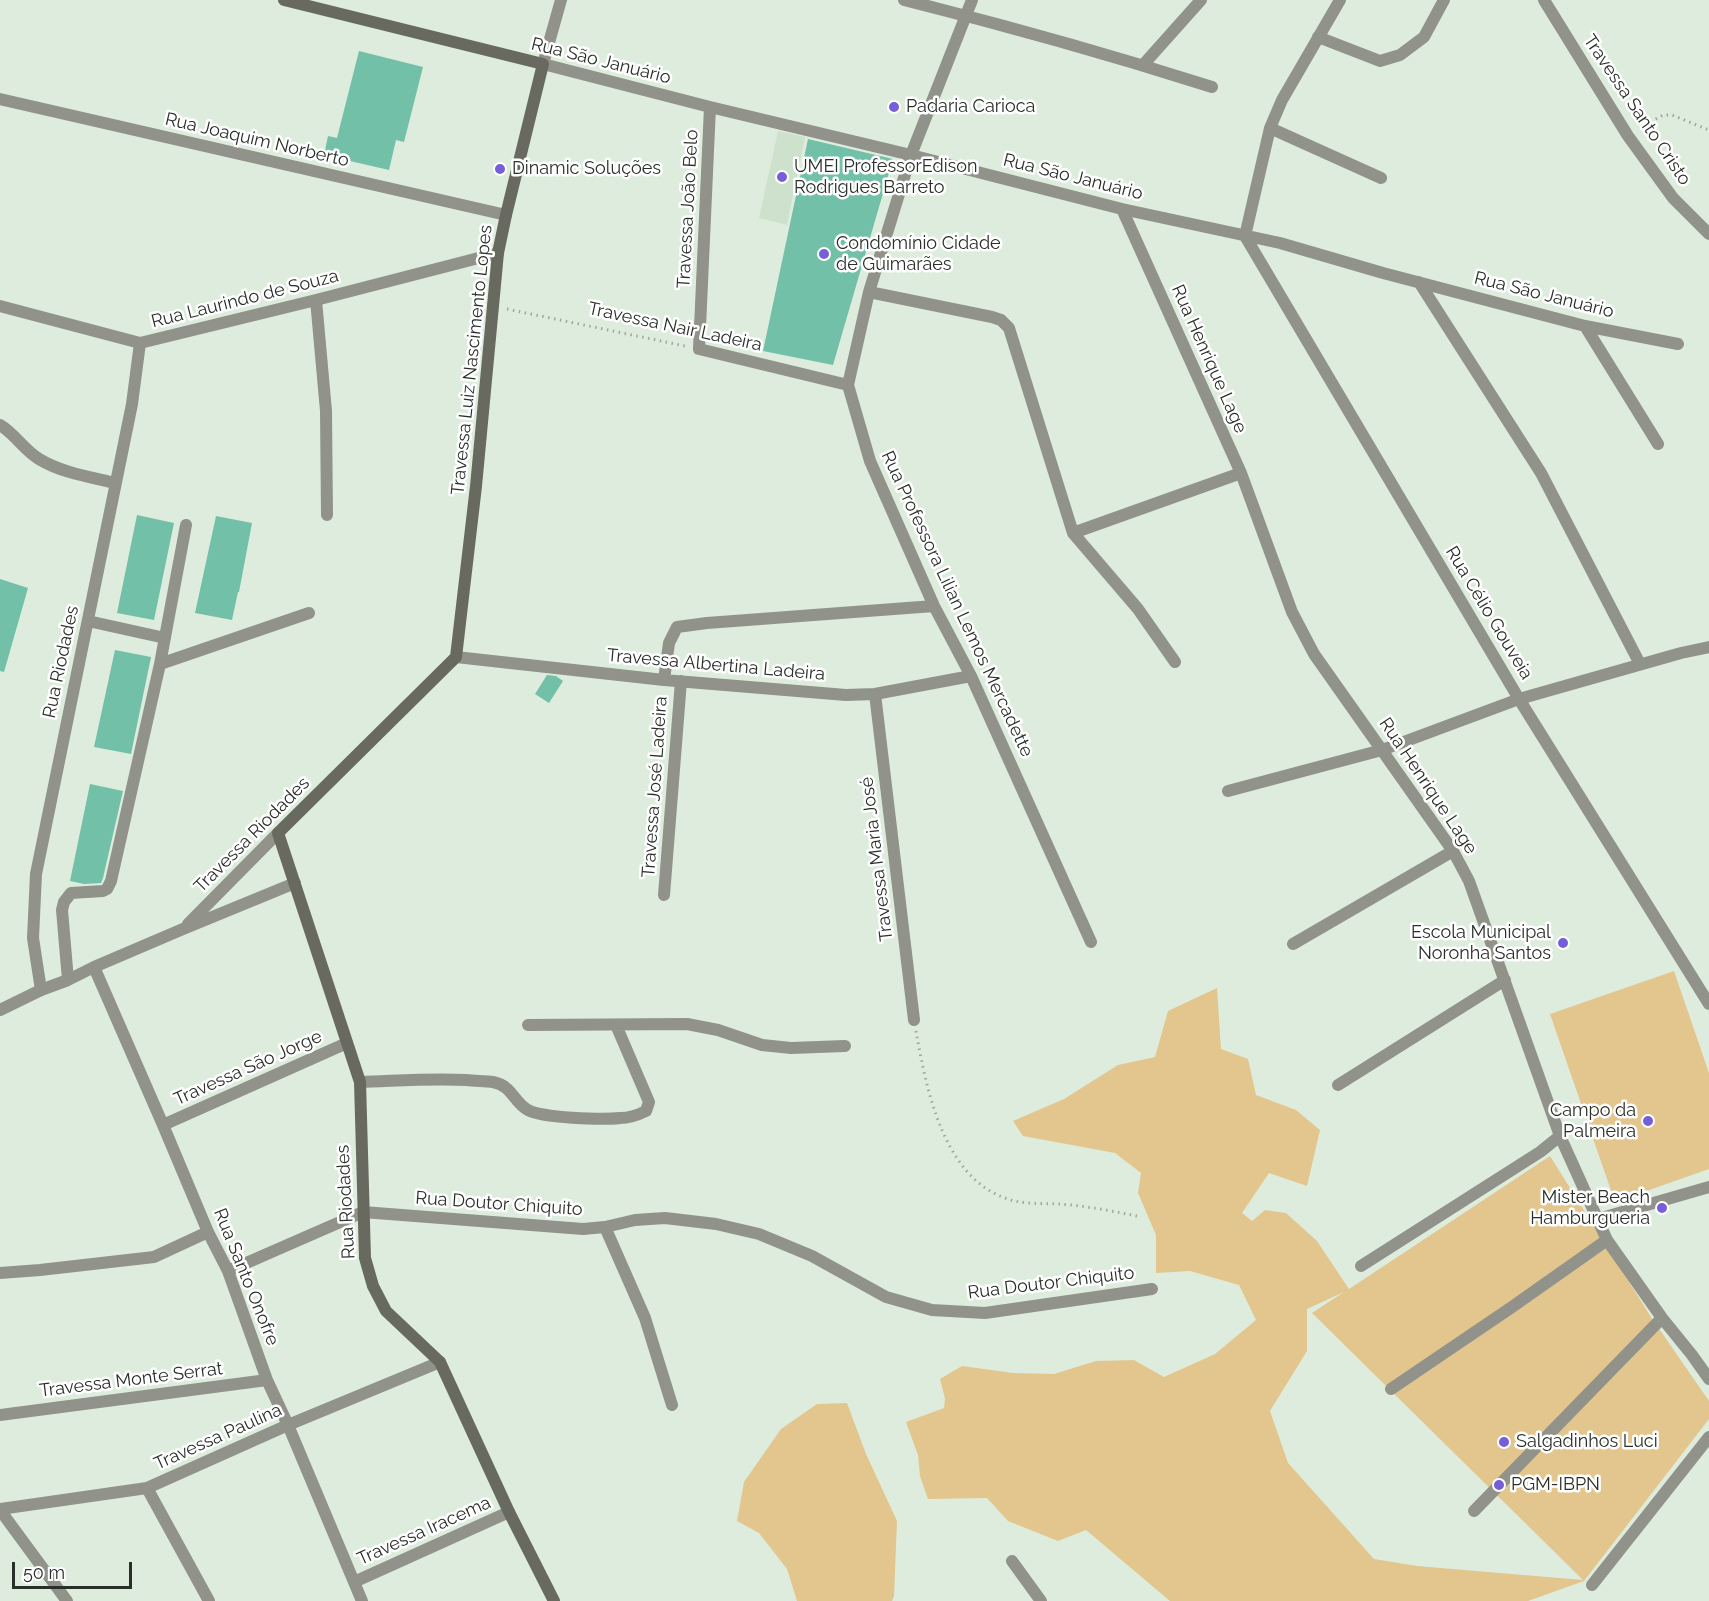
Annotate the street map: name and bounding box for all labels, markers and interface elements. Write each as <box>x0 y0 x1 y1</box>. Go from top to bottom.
street label: Travessa Santo Cristo <box>1579 31 1695 189</box>
street label: Rua São Januário <box>529 33 673 89</box>
place label: Padaria Carioca <box>906 96 1035 118</box>
marker: Padaria Carioca <box>887 100 901 114</box>
street label: Rua Joaquim Norberto <box>163 108 351 172</box>
street label: Travessa João Belo <box>673 129 703 289</box>
street label: Rua São Januário <box>1001 149 1145 205</box>
place label: UMEI ProfessorEdison Rodrigues Barreto <box>794 156 978 198</box>
place label: Dinamic Soluções <box>512 158 661 180</box>
marker: Dinamic Soluções <box>493 162 507 176</box>
marker: UMEI ProfessorEdison Rodrigues Barreto <box>775 170 789 184</box>
street label: Travessa Luiz Nascimento Lopes <box>447 224 497 496</box>
place label: Condomínio Cidade de Guimarães <box>836 233 1001 276</box>
marker: Condomínio Cidade de Guimarães <box>817 247 831 261</box>
street label: Rua Laurindo de Souza <box>149 265 341 333</box>
street label: Rua São Januário <box>1472 267 1616 323</box>
street label: Rua Henrique Lage <box>1167 281 1251 437</box>
street label: Travessa Nair Ladeira <box>586 298 764 356</box>
street label: Rua Professora Lilian Lemos Mercadette <box>876 448 1038 760</box>
street label: Rua Célio Gouveia <box>1441 542 1537 684</box>
street label: Rua Riodades <box>39 604 83 720</box>
street label: Travessa Albertina Ladeira <box>606 645 826 685</box>
street label: Travessa José Ladeira <box>638 696 672 878</box>
street label: Rua Henrique Lage <box>1374 714 1482 858</box>
street label: Travessa Riodades <box>190 773 314 897</box>
street label: Travessa Maria José <box>856 776 898 942</box>
place label: Escola Municipal Noronha Santos <box>1411 922 1551 964</box>
marker: Escola Municipal Noronha Santos <box>1556 936 1570 950</box>
street label: Travessa São Jorge <box>171 1026 325 1110</box>
place label: Campo da Palmeira <box>1550 1100 1636 1142</box>
marker: Campo da Palmeira <box>1641 1114 1655 1128</box>
street label: Rua Riodades <box>332 1144 360 1260</box>
street label: Rua Doutor Chiquito <box>415 1187 583 1221</box>
place label: Mister Beach Hamburgueria <box>1530 1187 1650 1230</box>
marker: Mister Beach Hamburgueria <box>1655 1201 1669 1215</box>
street label: Rua Santo Onofre <box>209 1205 283 1349</box>
street label: Rua Doutor Chiquito <box>967 1262 1135 1304</box>
street label: Travessa Monte Serrat <box>38 1358 224 1402</box>
street label: Travessa Paulina <box>151 1399 285 1475</box>
place label: Salgadinhos Luci <box>1516 1431 1658 1453</box>
marker: Salgadinhos Luci <box>1497 1435 1511 1449</box>
place label: PGM-IBPN <box>1511 1474 1600 1496</box>
marker: PGM-IBPN <box>1492 1478 1506 1492</box>
street label: Travessa Iracema <box>354 1492 494 1570</box>
scale bar <box>15 1550 135 1588</box>
text: 50 m <box>23 1562 65 1583</box>

